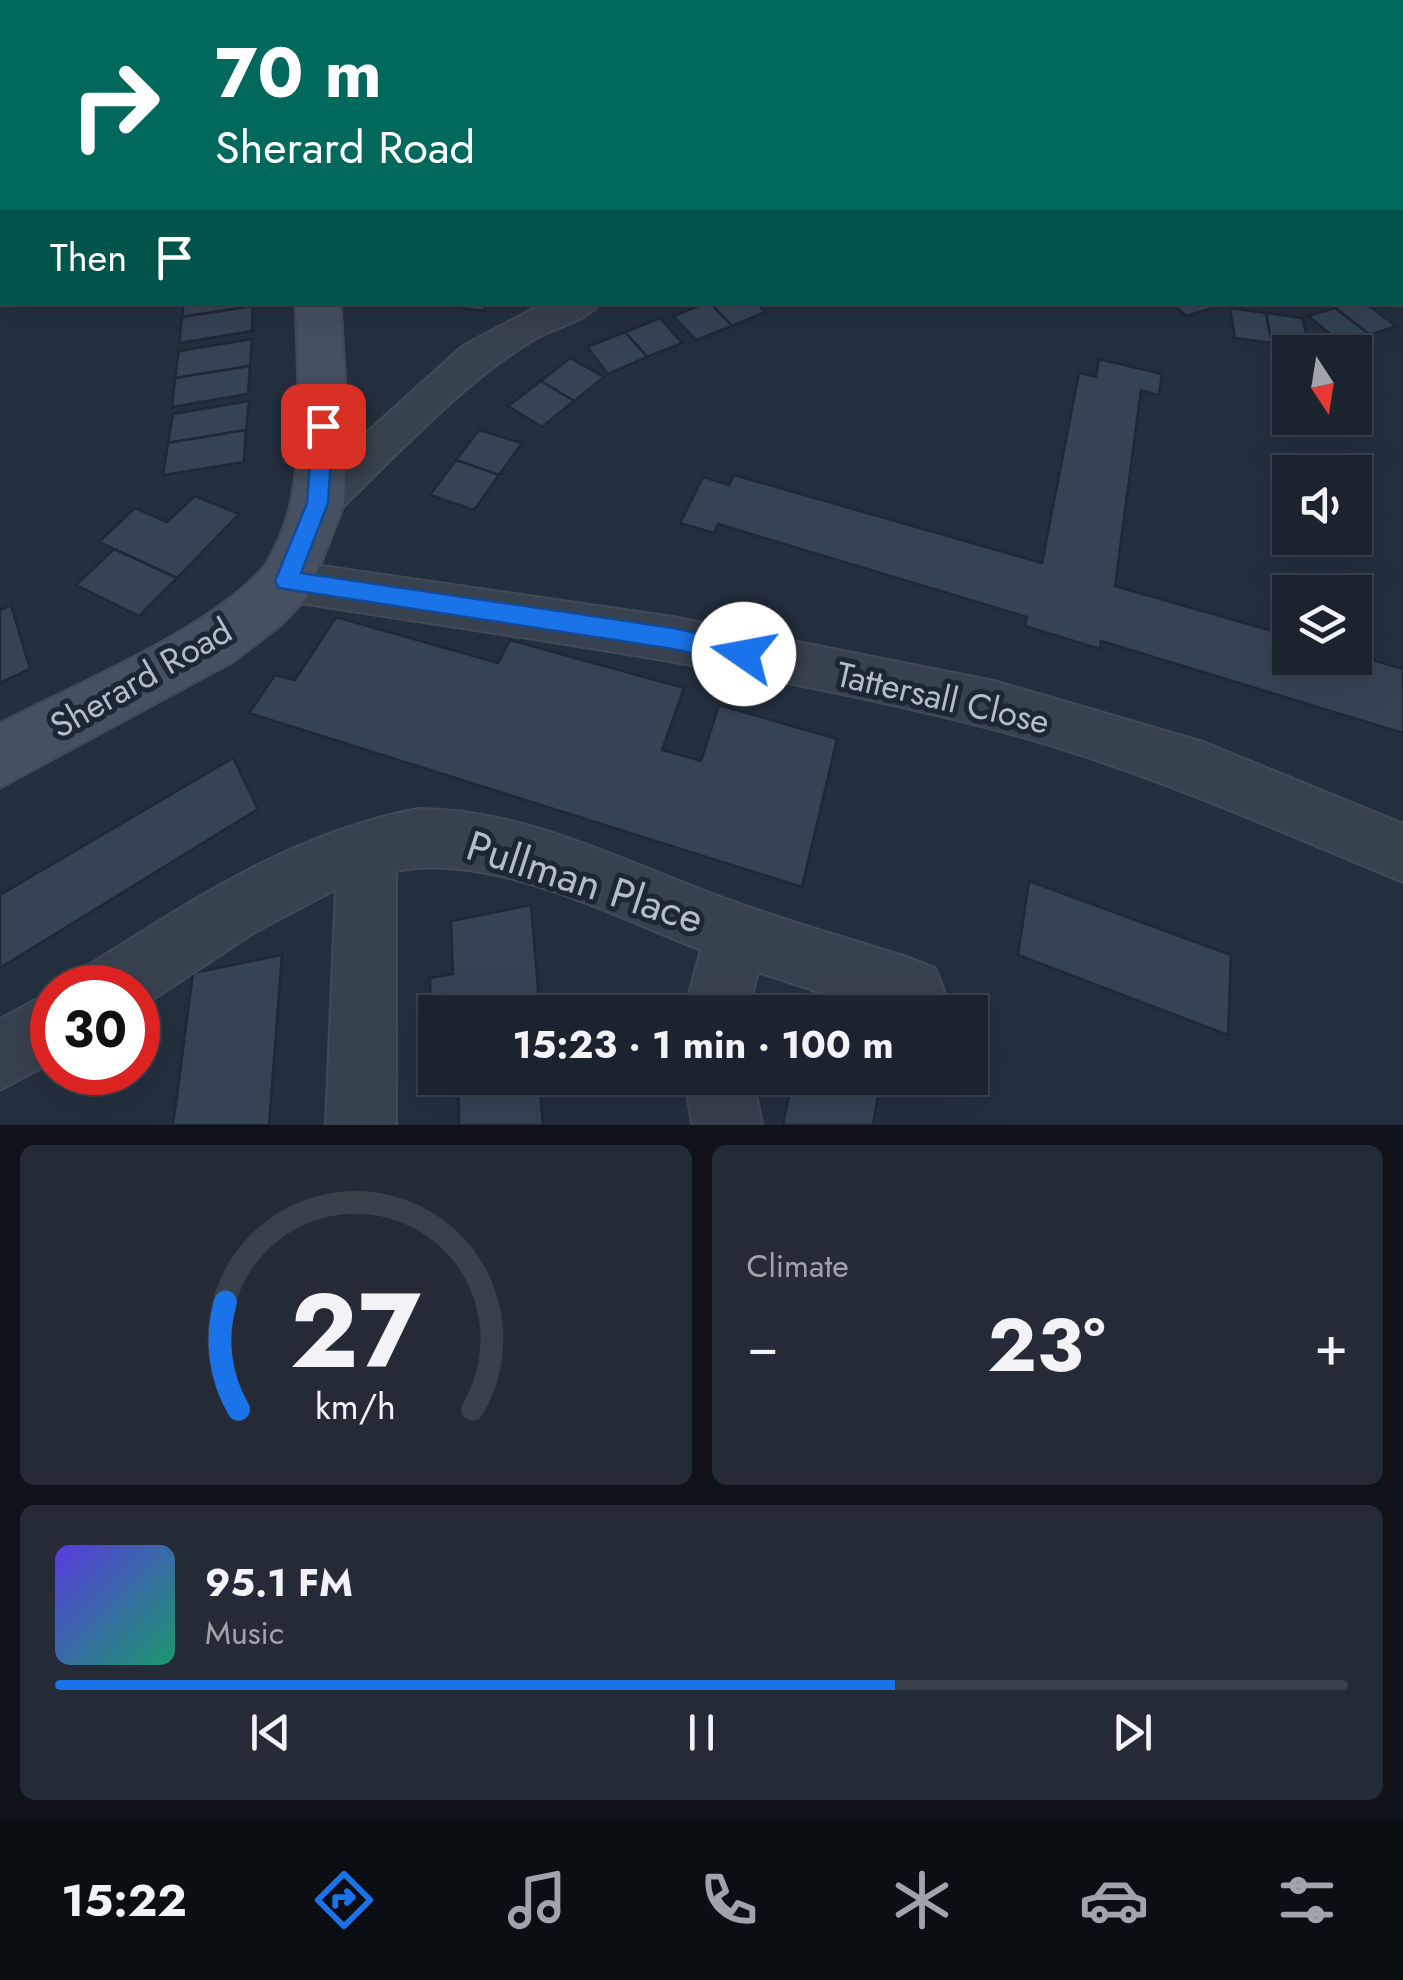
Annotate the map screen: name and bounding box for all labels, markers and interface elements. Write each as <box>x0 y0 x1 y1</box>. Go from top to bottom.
text: 70 m <box>215 22 382 123</box>
icon: right <box>50 40 180 170</box>
text: Sherard Road <box>215 115 475 180</box>
text: Then <box>50 230 127 285</box>
icon: arrive <box>147 230 202 285</box>
north arrow <box>1272 335 1372 435</box>
map controls <box>1272 335 1372 675</box>
pin <box>281 384 366 469</box>
icon: arrive <box>296 399 351 454</box>
button: sound <box>1272 455 1372 555</box>
button: layers <box>1272 575 1372 675</box>
position arrow <box>692 602 796 706</box>
street label: Sherard Road <box>41 606 241 750</box>
street label: Tattersall Close <box>832 649 1054 747</box>
street label: Pullman Place <box>459 815 711 949</box>
speed limit sign: 30 <box>30 965 160 1095</box>
text: 15:23 · 1 min · 100 m <box>512 1017 894 1072</box>
text: Climate <box>747 1243 849 1289</box>
text: 27 <box>290 1256 422 1406</box>
text: 23° <box>988 1291 1106 1399</box>
text: − <box>747 1306 779 1386</box>
text: + <box>1314 1306 1348 1386</box>
text: km/h <box>315 1381 396 1432</box>
text: 95.1 FM <box>205 1555 353 1610</box>
text: Music <box>205 1610 284 1656</box>
icon: previous <box>243 1705 298 1760</box>
icon: pause <box>674 1705 729 1760</box>
icon: next <box>1105 1705 1160 1760</box>
icon: directions <box>309 1865 379 1935</box>
icon: music <box>502 1865 572 1935</box>
icon: phone <box>694 1865 764 1935</box>
icon: climate <box>887 1865 957 1935</box>
icon: car <box>1079 1865 1149 1935</box>
icon: filters <box>1272 1865 1342 1935</box>
text: 15:22 <box>61 1868 187 1933</box>

